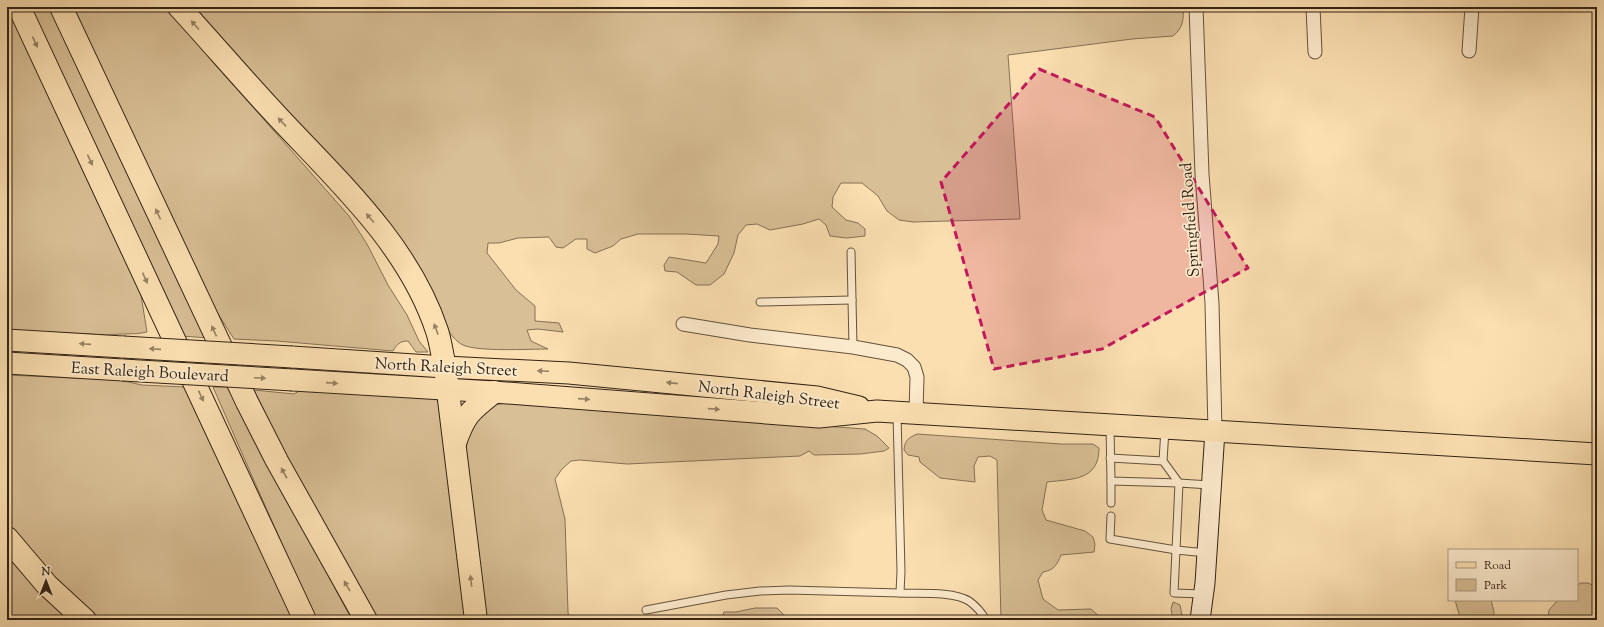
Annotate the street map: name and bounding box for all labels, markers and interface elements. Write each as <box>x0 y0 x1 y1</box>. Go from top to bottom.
one-way arrow <box>191 20 200 30</box>
one-way arrow <box>33 37 39 49</box>
one-way arrow <box>278 117 287 127</box>
one-way arrow <box>87 155 93 166</box>
street label: Springfield Road <box>1176 162 1207 278</box>
one-way arrow <box>155 208 161 219</box>
one-way arrow <box>365 213 374 223</box>
one-way arrow <box>142 272 148 284</box>
one-way arrow <box>432 323 438 335</box>
one-way arrow <box>211 325 217 337</box>
one-way arrow <box>78 341 91 348</box>
one-way arrow <box>149 345 162 352</box>
street label: North Raleigh Street <box>374 353 518 384</box>
street label: East Raleigh Boulevard <box>70 358 229 389</box>
one-way arrow <box>537 368 549 375</box>
one-way arrow <box>254 375 267 381</box>
street label: North Raleigh Street <box>697 376 841 417</box>
one-way arrow <box>326 379 338 386</box>
one-way arrow <box>666 379 678 386</box>
one-way arrow <box>198 390 204 401</box>
one-way arrow <box>578 396 590 403</box>
one-way arrow <box>708 405 720 412</box>
one-way arrow <box>280 467 287 478</box>
legend <box>1448 549 1578 601</box>
text: Road <box>1484 557 1511 575</box>
north arrow <box>26 561 66 601</box>
text: N <box>41 564 51 580</box>
one-way arrow <box>467 575 474 587</box>
text: Park <box>1484 577 1507 595</box>
one-way arrow <box>344 580 351 592</box>

